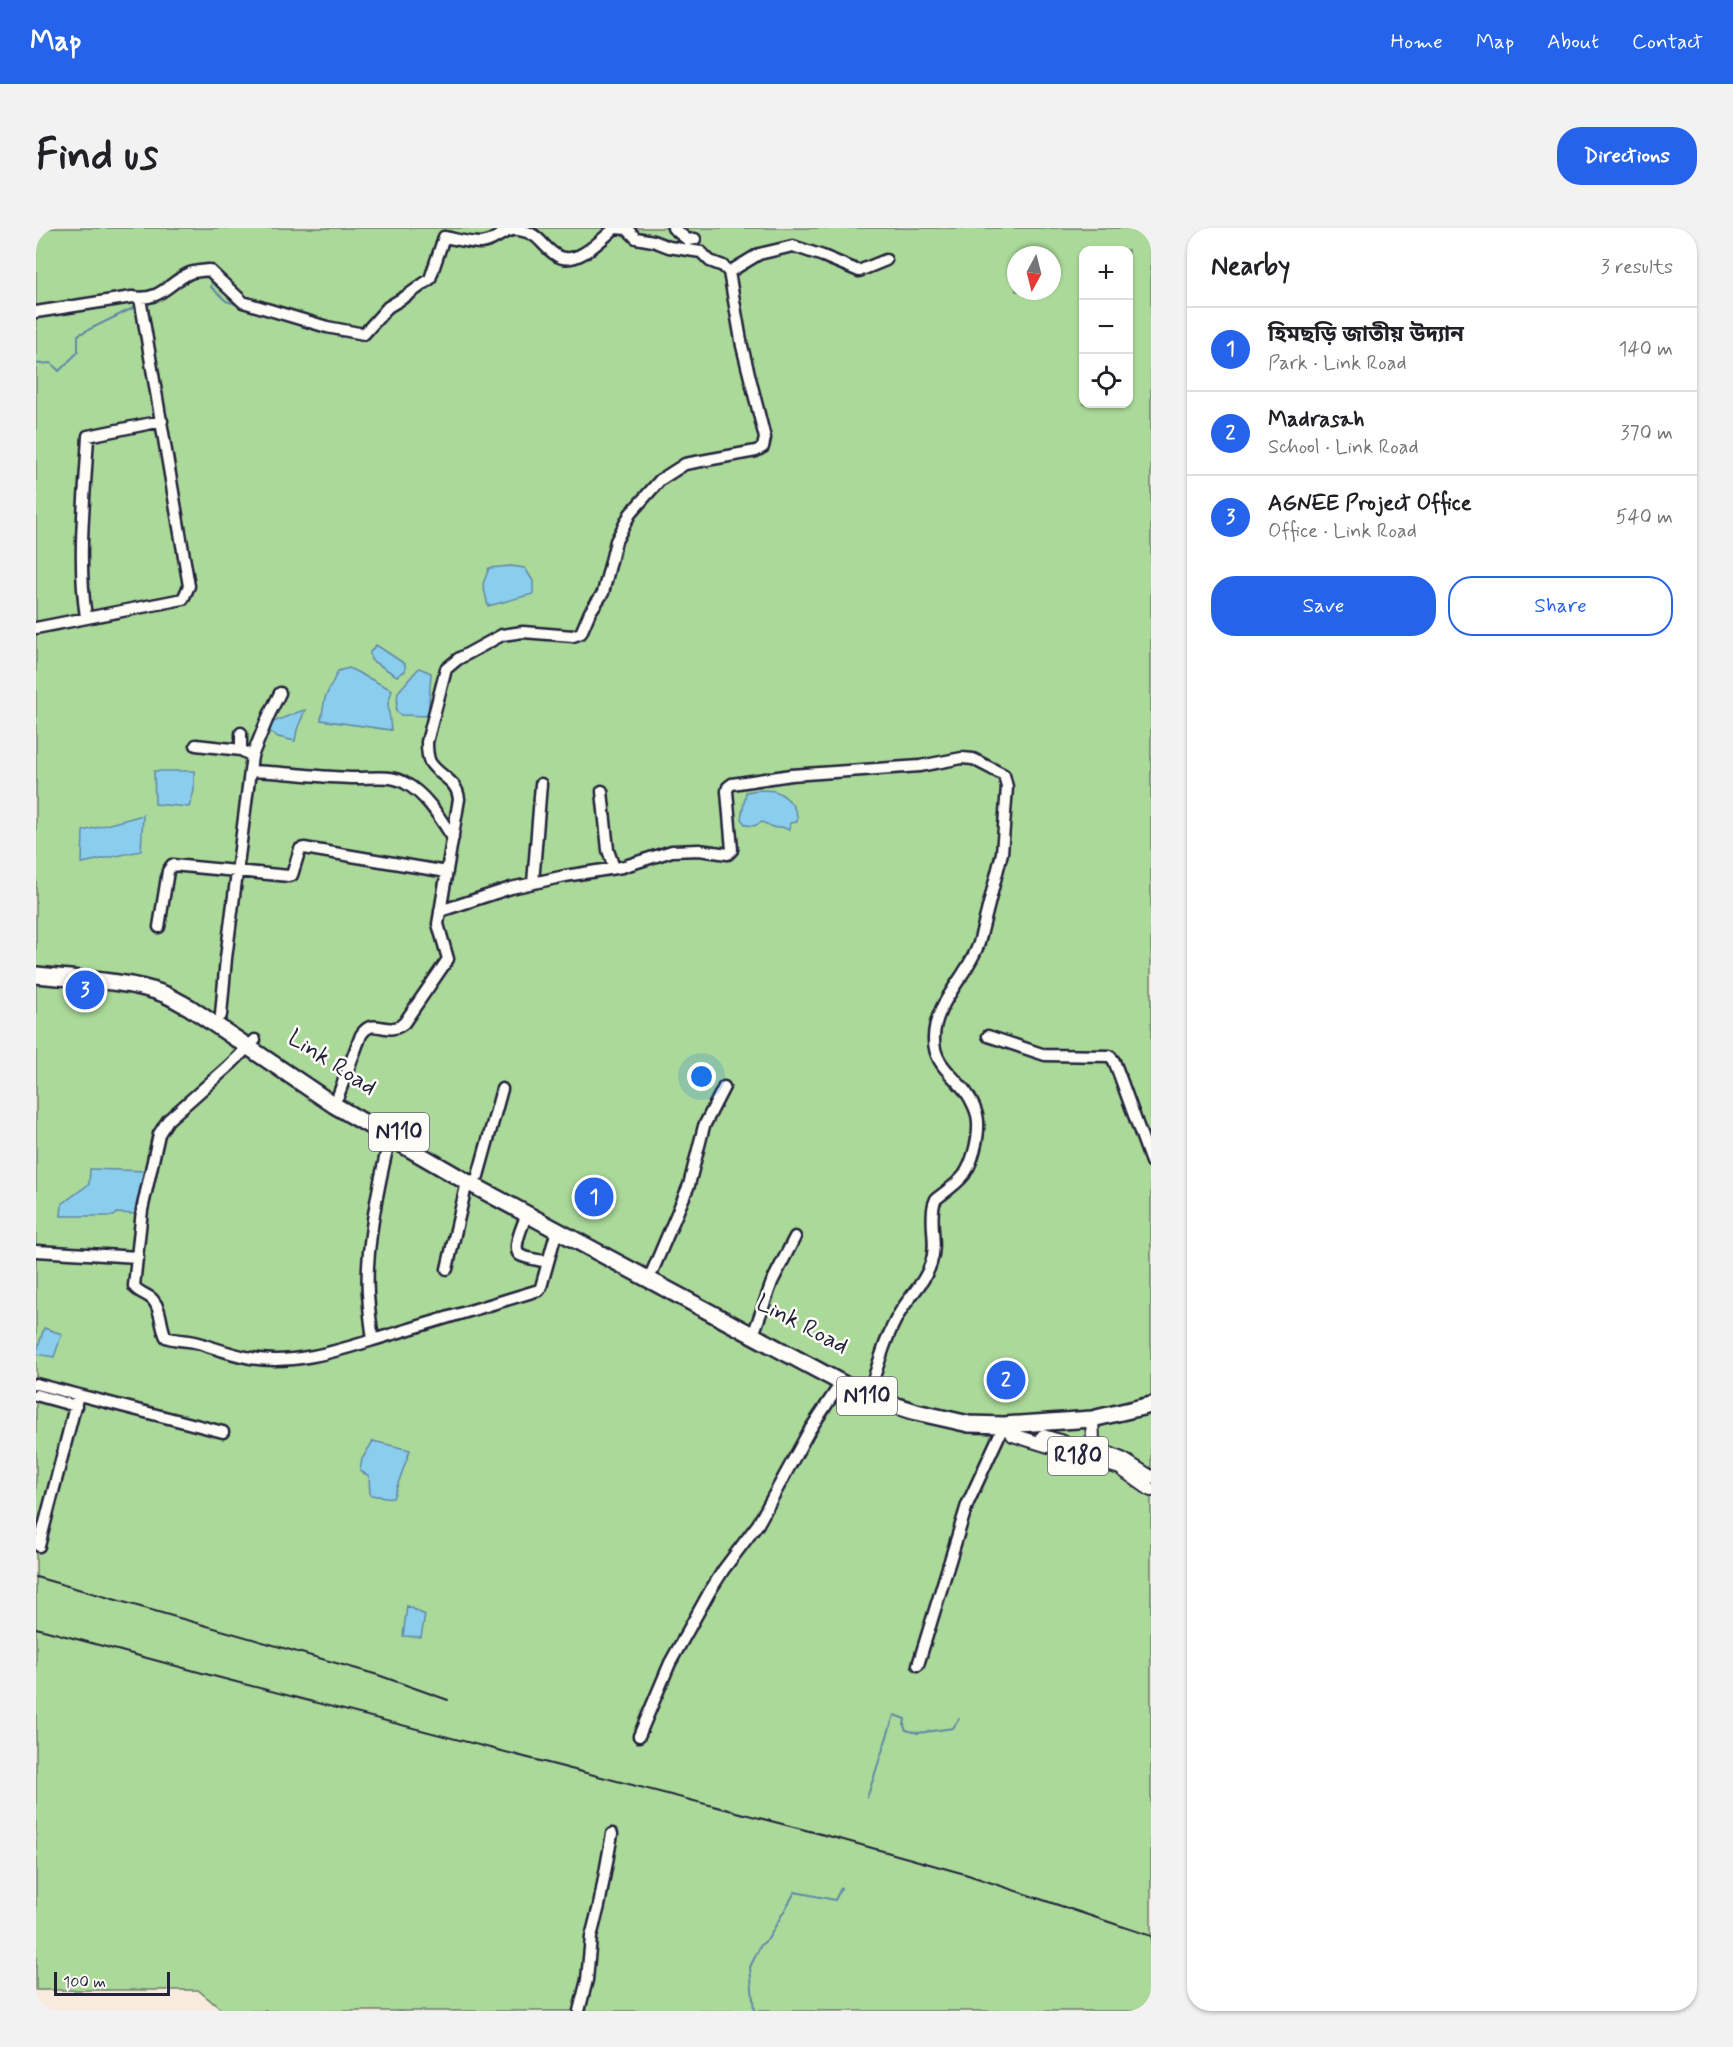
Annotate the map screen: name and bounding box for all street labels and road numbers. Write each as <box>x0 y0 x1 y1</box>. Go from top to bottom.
street label: Link Road <box>282 1023 382 1103</box>
road number: N110 <box>369 1113 429 1151</box>
street label: Link Road <box>751 1288 853 1362</box>
road number: N110 <box>837 1377 897 1415</box>
road number: R180 <box>1048 1437 1108 1475</box>

